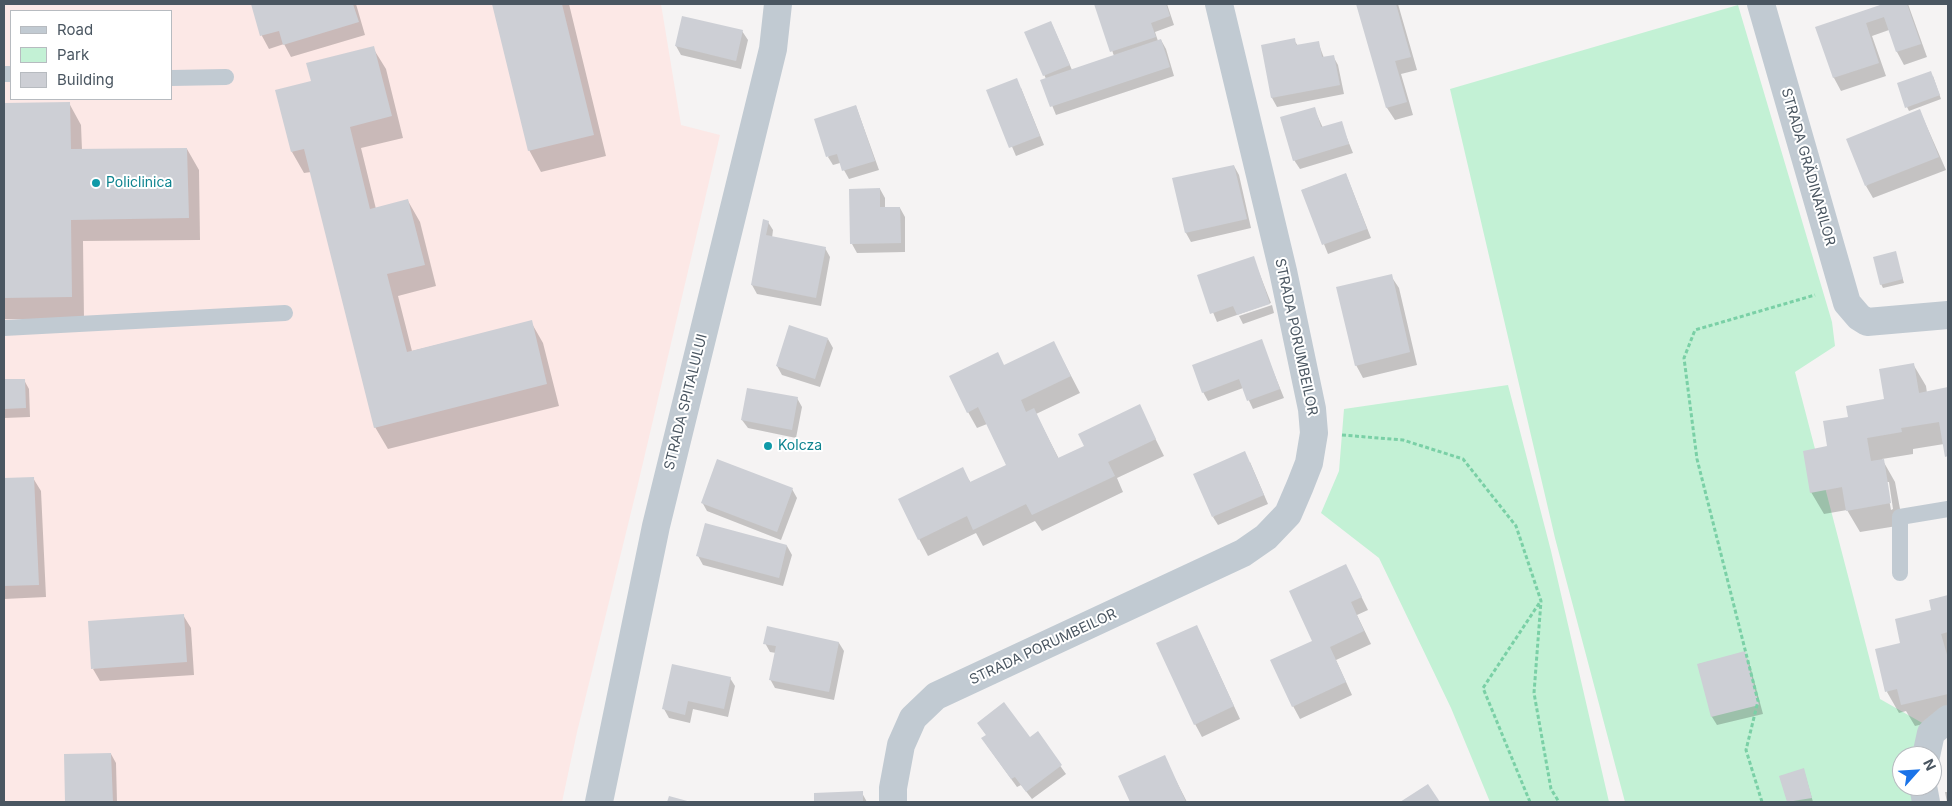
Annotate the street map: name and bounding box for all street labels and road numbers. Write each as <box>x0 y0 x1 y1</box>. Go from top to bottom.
street label: STRADA GRĂDINARILOR <box>1777 86 1839 248</box>
street label: STRADA PORUMBEILOR <box>1271 257 1321 417</box>
street label: STRADA SPITALULUI <box>661 332 711 472</box>
street label: STRADA PORUMBEILOR <box>967 606 1119 688</box>

